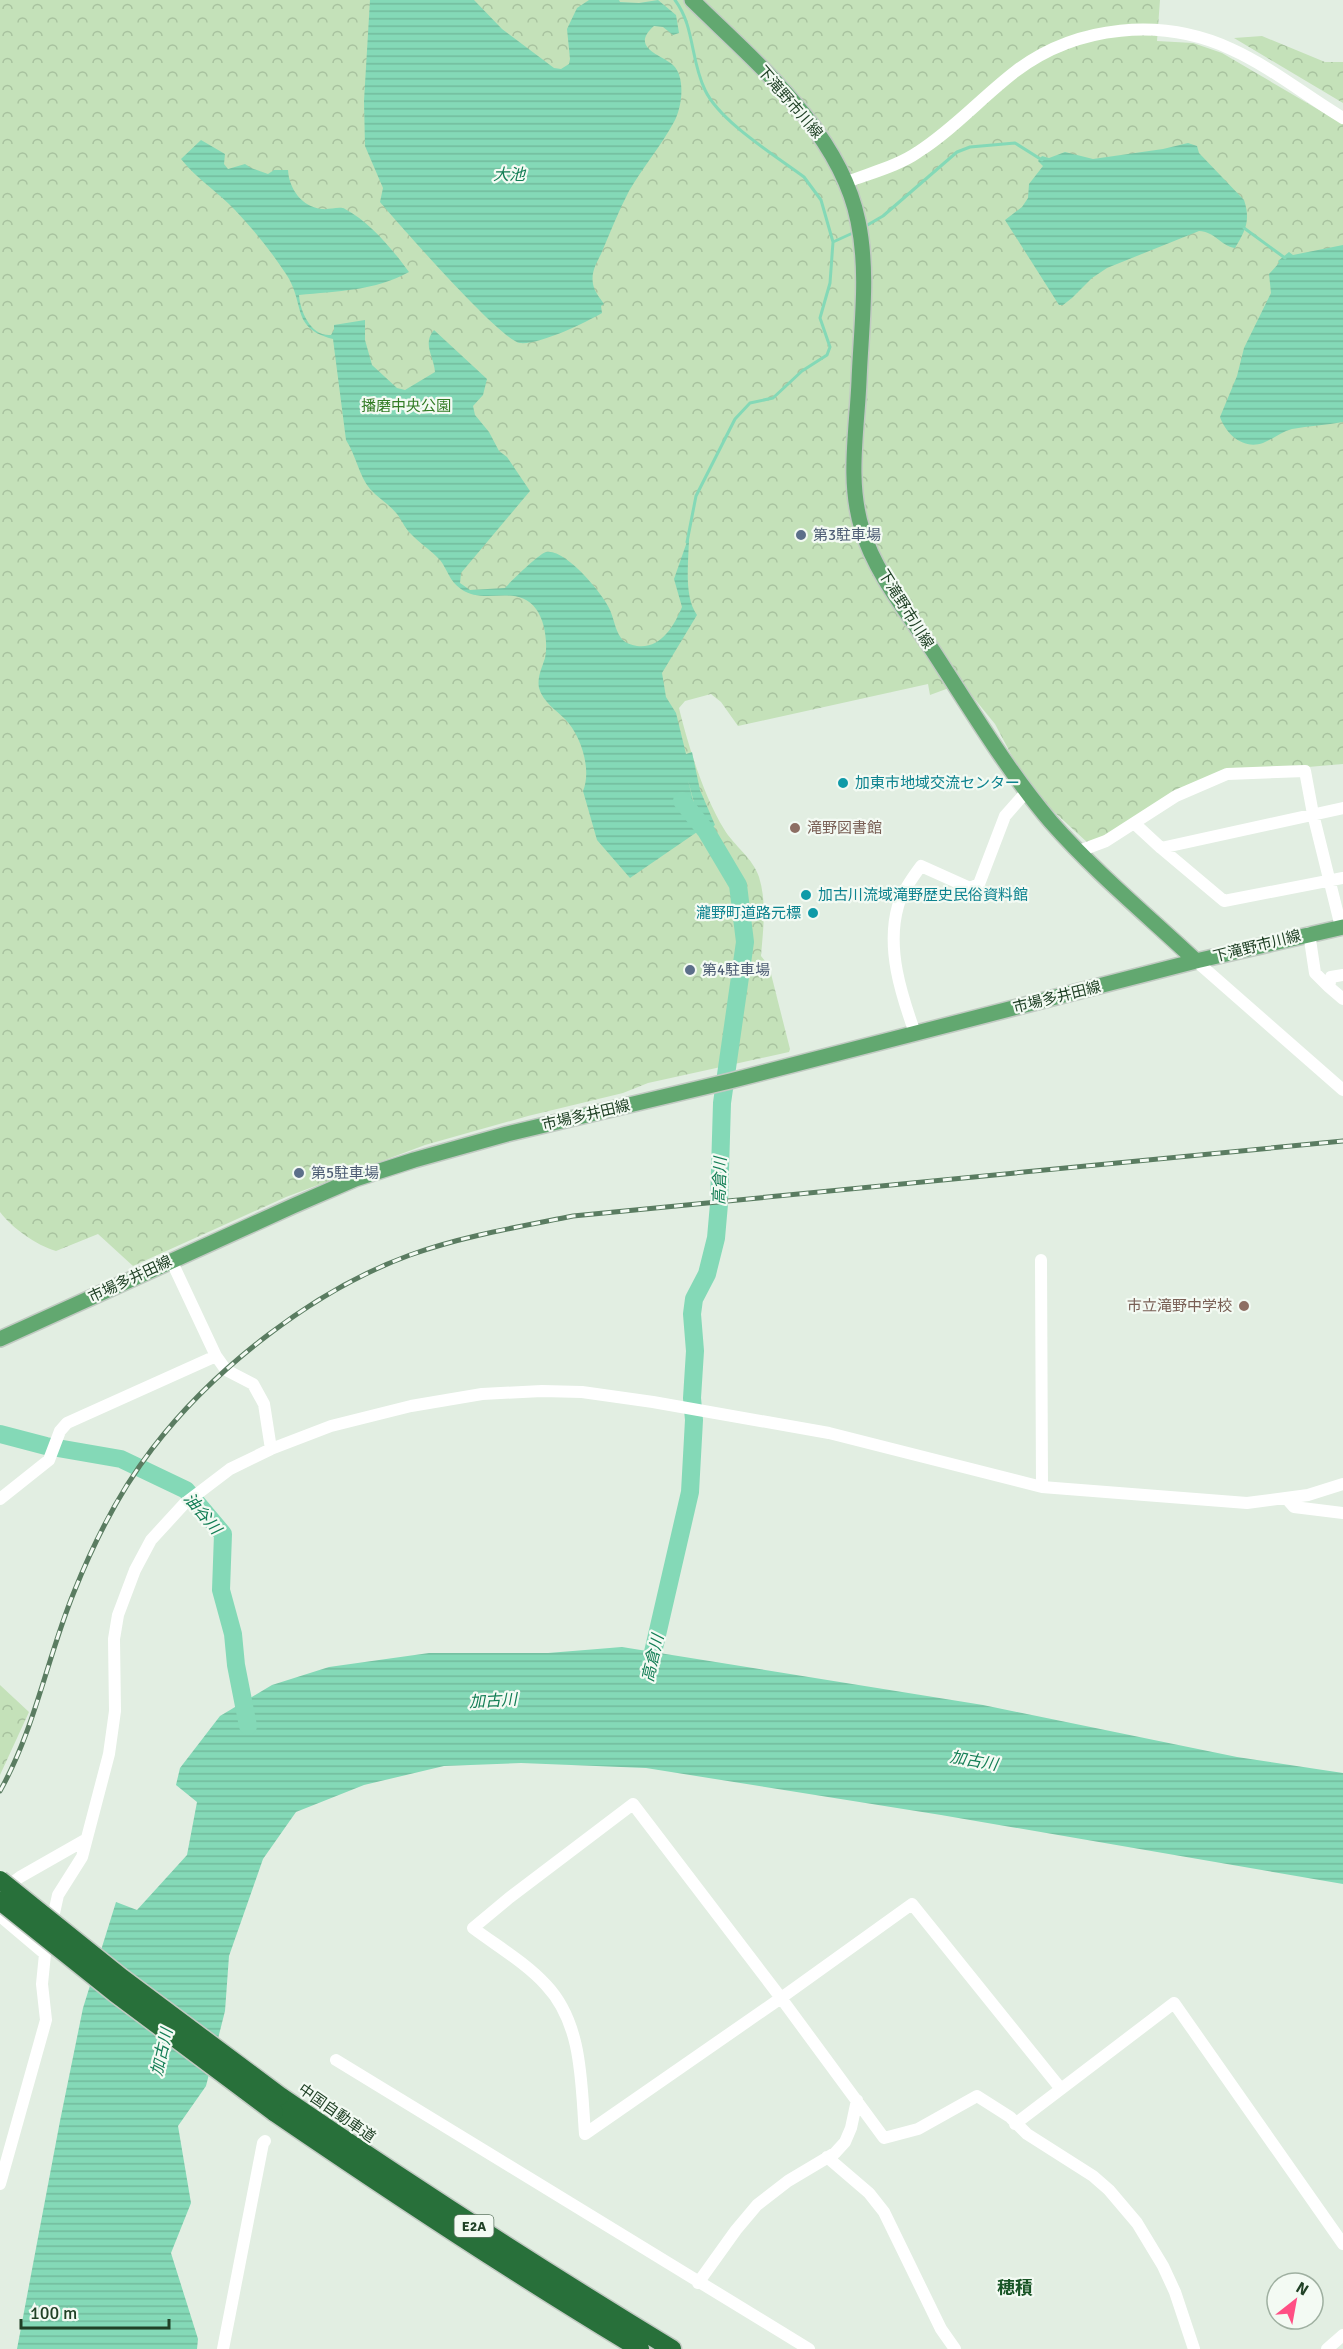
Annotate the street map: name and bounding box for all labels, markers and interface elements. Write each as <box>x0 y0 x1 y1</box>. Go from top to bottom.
street label: 下滝野市川線 <box>754 62 826 142</box>
water label: 大池 <box>493 165 527 185</box>
park label: 播磨中央公園 <box>361 397 451 415</box>
place label: 第3駐車場 <box>813 526 881 544</box>
marker: 第3駐車場 <box>794 528 808 542</box>
street label: 下滝野市川線 <box>875 566 937 652</box>
place label: 加東市地域交流センター <box>855 774 1020 792</box>
marker: 加東市地域交流センター <box>836 776 850 790</box>
place label: 滝野図書館 <box>807 819 882 837</box>
marker: 滝野図書館 <box>788 821 802 835</box>
place label: 加古川流域滝野歴史民俗資料館 <box>818 886 1028 904</box>
marker: 加古川流域滝野歴史民俗資料館 <box>799 888 813 902</box>
place label: 瀧野町道路元標 <box>696 904 801 922</box>
marker: 瀧野町道路元標 <box>806 906 820 920</box>
street label: 下滝野市川線 <box>1211 926 1303 966</box>
place label: 第4駐車場 <box>702 961 770 979</box>
marker: 第4駐車場 <box>683 963 697 977</box>
street label: 市場多井田線 <box>1011 977 1103 1017</box>
street label: 市場多井田線 <box>540 1096 632 1134</box>
water label: 高倉川 <box>709 1155 731 1205</box>
place label: 第5駐車場 <box>311 1164 379 1182</box>
marker: 第5駐車場 <box>292 1166 306 1180</box>
street label: 市場多井田線 <box>85 1252 175 1306</box>
place label: 市立滝野中学校 <box>1127 1297 1232 1315</box>
marker: 市立滝野中学校 <box>1237 1299 1251 1313</box>
water label: 油谷川 <box>179 1489 227 1540</box>
water label: 高倉川 <box>638 1631 669 1684</box>
water label: 加古川 <box>469 1690 520 1712</box>
water label: 加古川 <box>948 1747 1001 1775</box>
water label: 加古川 <box>147 2025 178 2078</box>
street label: 中国自動車道 <box>295 2080 379 2146</box>
road number: E2A <box>454 2215 494 2237</box>
north arrow <box>1265 2271 1325 2331</box>
district label: 穂積 <box>997 2277 1033 2299</box>
text: N <box>1292 2278 1312 2300</box>
scale bar <box>21 2292 170 2330</box>
text: 100 m <box>30 2302 77 2324</box>

